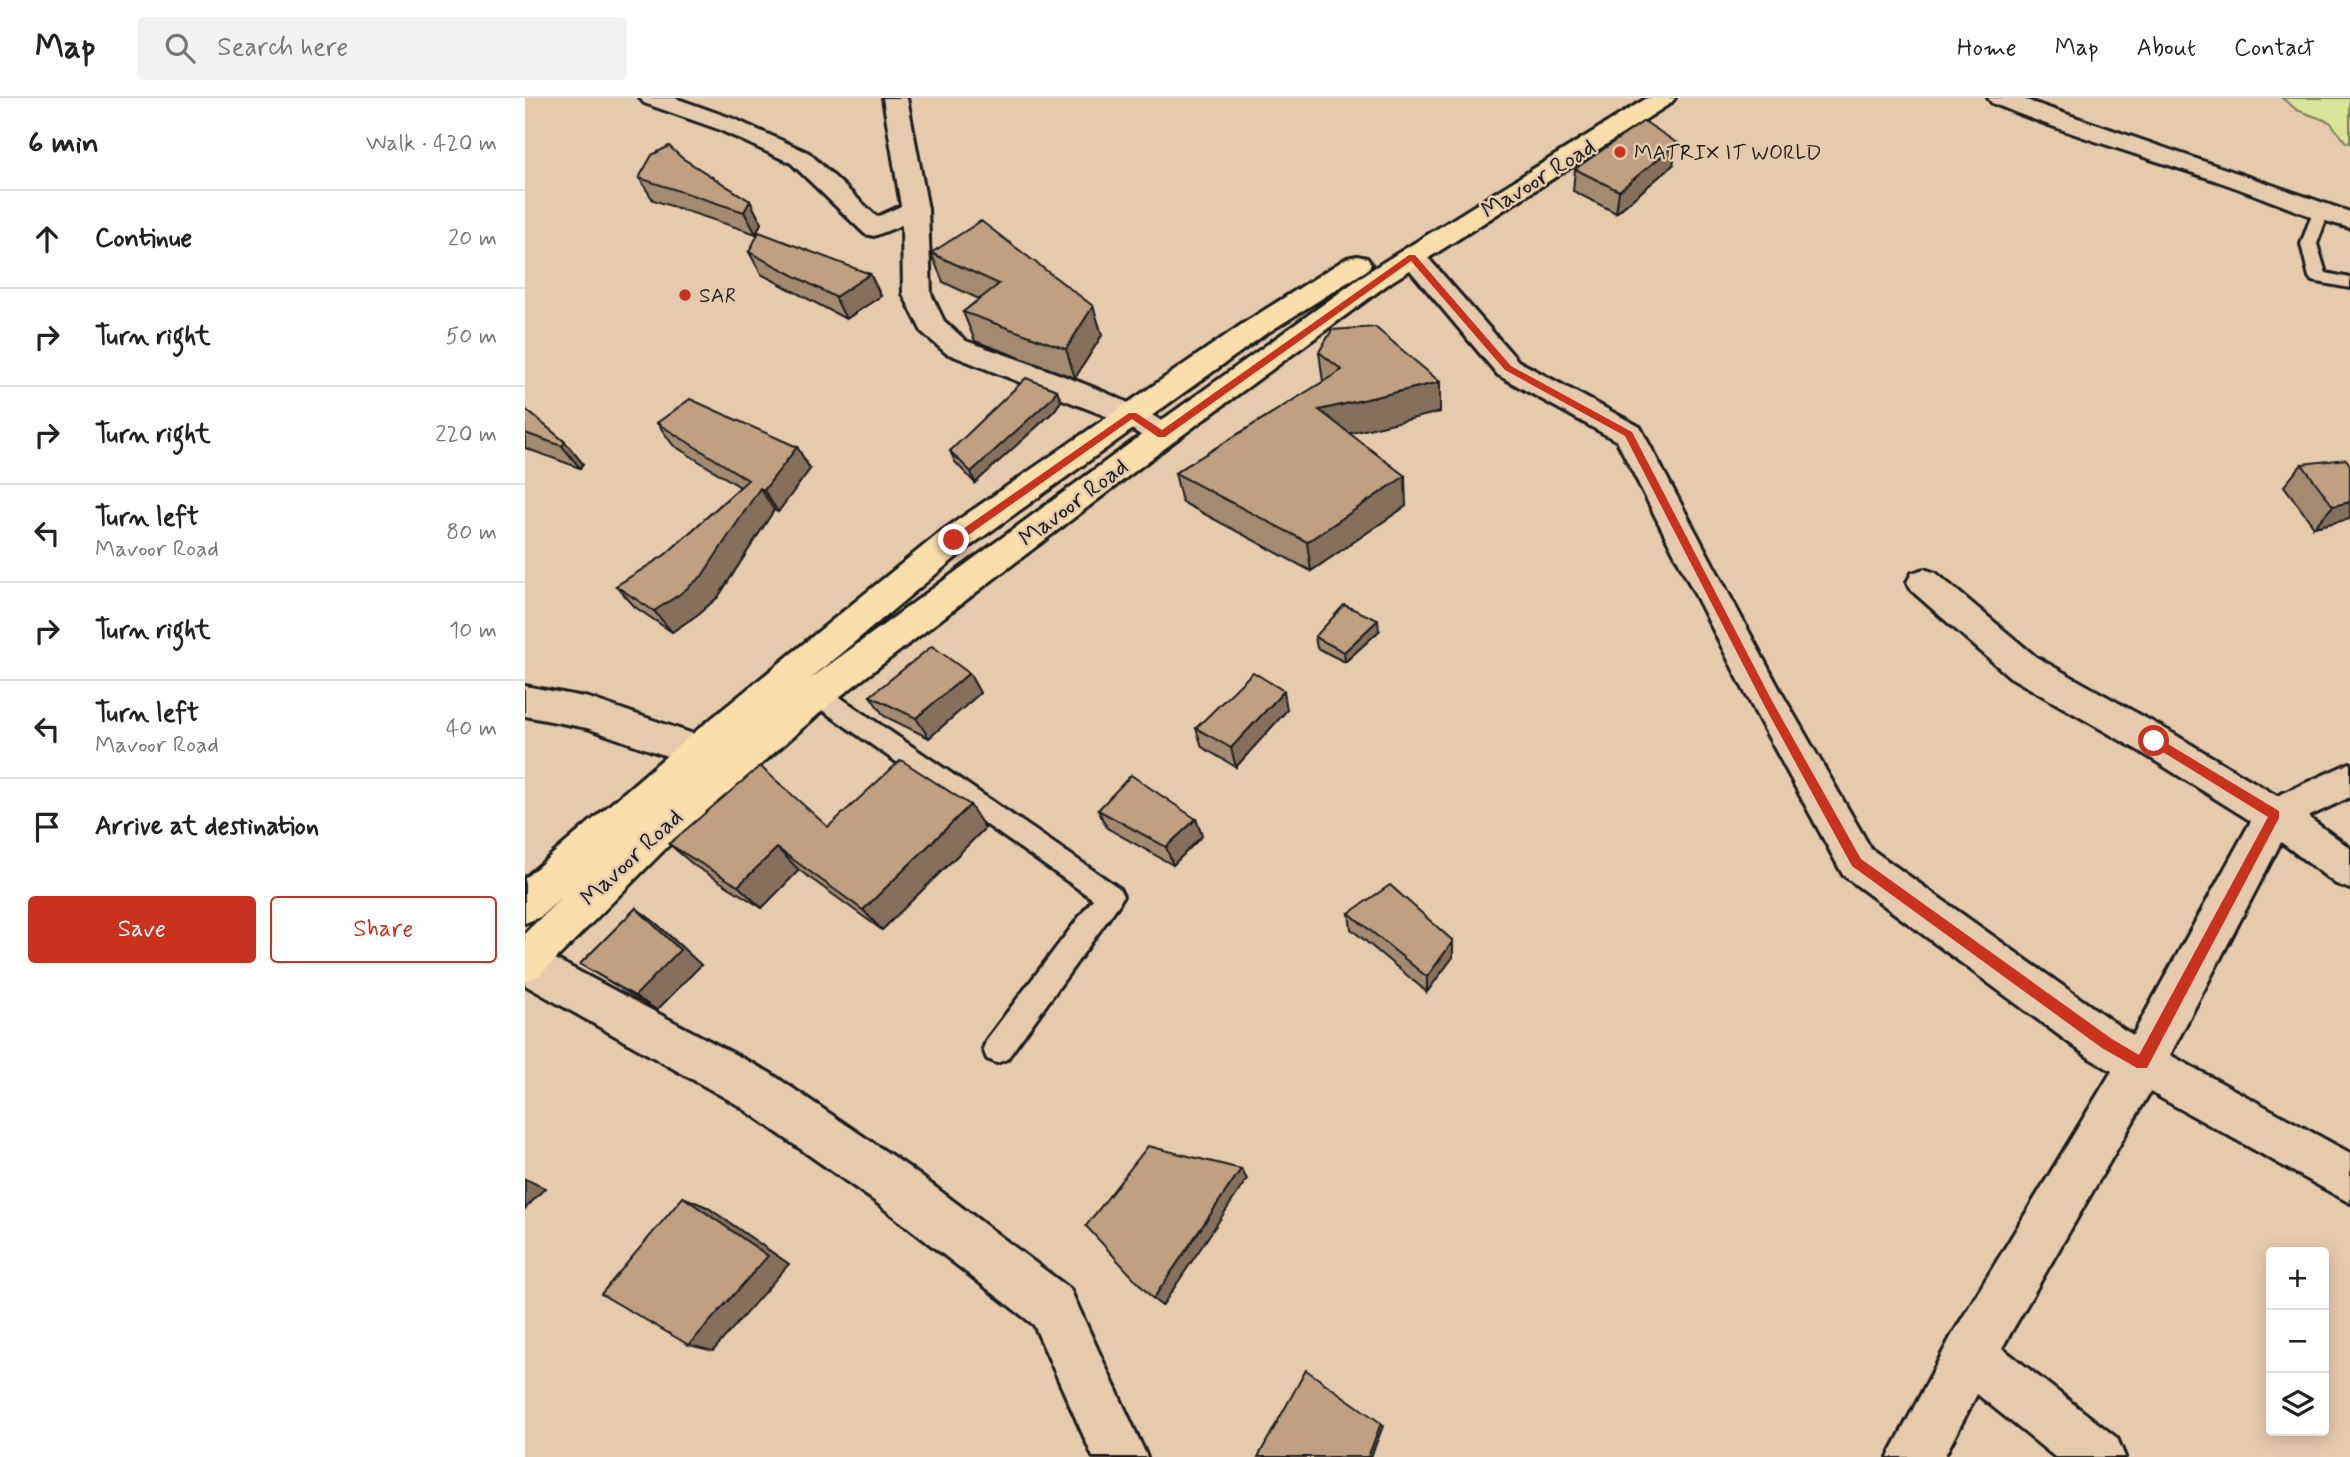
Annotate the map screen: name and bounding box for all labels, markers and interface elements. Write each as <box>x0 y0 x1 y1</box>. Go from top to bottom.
search box <box>137 17 627 80</box>
text: Map <box>35 26 95 70</box>
icon: search <box>161 29 199 67</box>
text: Search here <box>217 31 348 65</box>
text: Home <box>1957 33 2017 64</box>
text: Map <box>2055 33 2099 64</box>
text: About <box>2137 33 2196 64</box>
text: Contact <box>2234 33 2315 64</box>
text: 6 min <box>28 124 99 163</box>
text: Walk · 420 m <box>366 129 497 159</box>
street label: Mavoor Road <box>1476 132 1602 227</box>
place label: MATRIX IT WORLD <box>1634 139 1822 167</box>
marker: MATRIX IT WORLD <box>1612 144 1628 160</box>
icon: ahead <box>28 220 66 258</box>
text: Continue <box>95 222 192 256</box>
text: 20 m <box>448 224 497 254</box>
place label: SAR <box>699 282 736 310</box>
marker: SAR <box>677 287 693 303</box>
icon: right <box>28 318 66 356</box>
text: Turn right <box>95 320 211 354</box>
text: 50 m <box>446 322 497 352</box>
icon: right <box>28 416 66 454</box>
text: Turn right <box>95 418 211 452</box>
text: 220 m <box>435 420 497 450</box>
street label: Mavoor Road <box>1013 452 1135 554</box>
text: Turn left <box>95 501 199 535</box>
icon: left <box>28 514 66 552</box>
text: 80 m <box>446 518 497 548</box>
route end <box>938 524 969 555</box>
text: Mavoor Road <box>95 535 219 565</box>
icon: right <box>28 612 66 650</box>
text: Turn right <box>95 614 211 648</box>
text: 10 m <box>449 616 497 646</box>
text: Turn left <box>95 697 199 731</box>
icon: left <box>28 710 66 748</box>
text: 40 m <box>446 714 497 744</box>
route start <box>2138 725 2169 756</box>
text: Mavoor Road <box>95 731 219 761</box>
street label: Mavoor Road <box>574 803 690 913</box>
icon: arrive <box>28 808 66 846</box>
text: Arrive at destination <box>95 810 319 844</box>
button: Save <box>28 896 256 963</box>
button: Share <box>270 896 497 963</box>
map controls <box>2266 1247 2329 1436</box>
button: + <box>2266 1247 2329 1310</box>
button: − <box>2266 1310 2329 1373</box>
button: layers <box>2266 1373 2329 1436</box>

